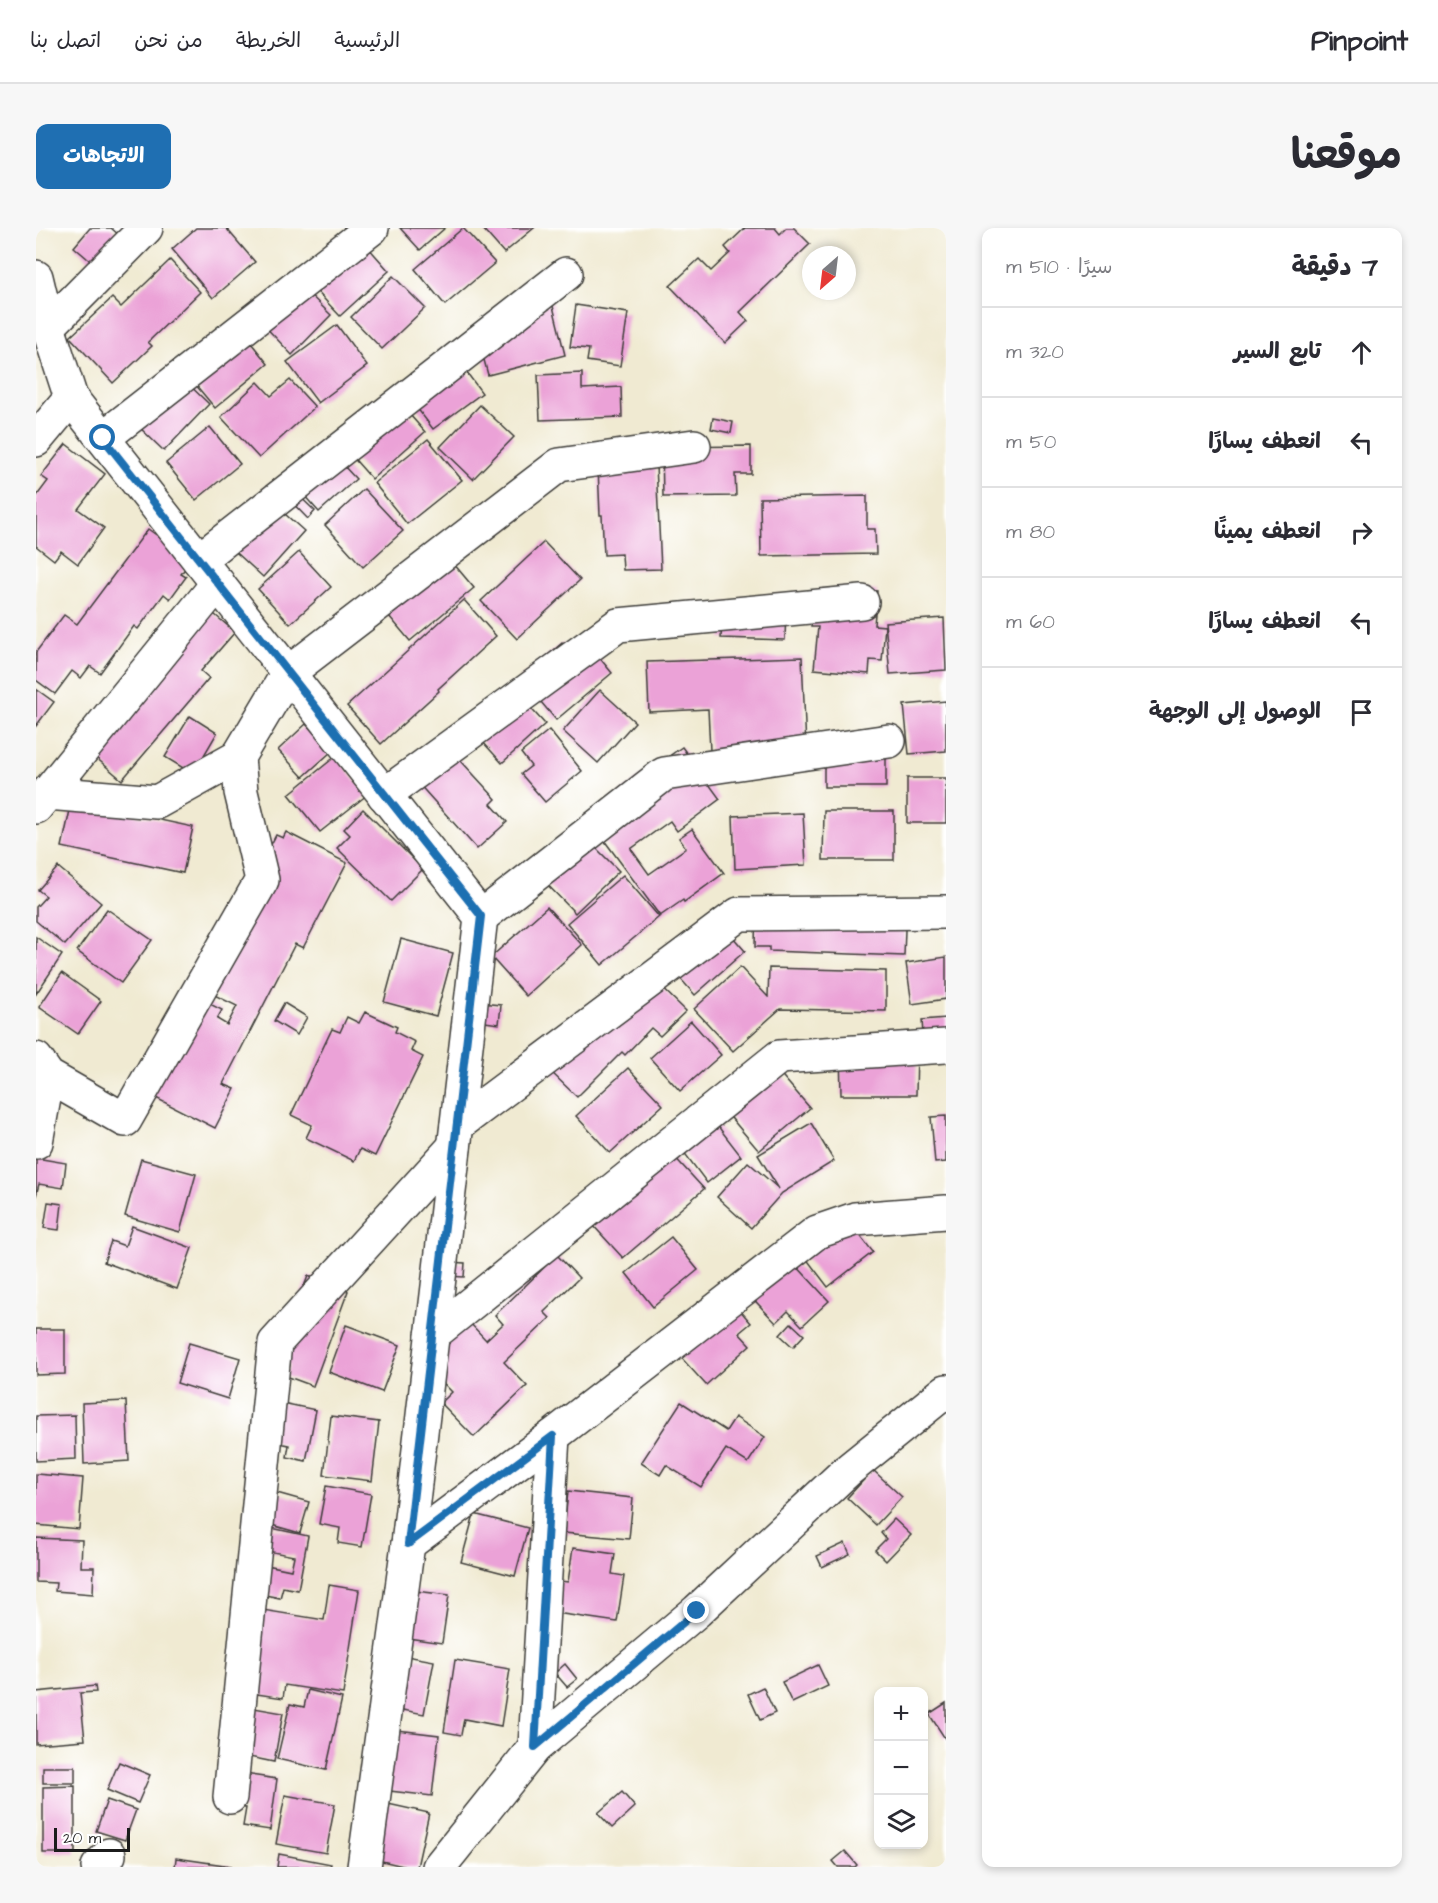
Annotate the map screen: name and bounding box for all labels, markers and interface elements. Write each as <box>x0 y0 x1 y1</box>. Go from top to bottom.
text: Pinpoint <box>1311 22 1408 61</box>
text: اتصل بنا <box>30 26 101 55</box>
text: من نحن <box>134 26 203 55</box>
text: الخريطة <box>236 26 301 55</box>
text: الرئيسية <box>334 26 400 55</box>
button: الاتجاهات <box>36 124 171 189</box>
text: موقعنا <box>1291 127 1402 185</box>
north arrow <box>802 246 856 300</box>
text: 7 دقيقة <box>1292 249 1378 285</box>
text: سيرًا · 510 m <box>1006 253 1113 281</box>
text: تابع السير <box>1234 336 1321 367</box>
icon: ahead <box>1345 336 1378 369</box>
text: 320 m <box>1006 338 1064 366</box>
route start <box>89 424 115 450</box>
text: انعطف يسارًا <box>1208 426 1321 457</box>
icon: left <box>1345 426 1378 459</box>
text: 50 m <box>1006 428 1056 456</box>
text: انعطف يمينًا <box>1214 516 1321 547</box>
icon: right <box>1345 516 1378 549</box>
text: 80 m <box>1006 518 1055 546</box>
text: انعطف يسارًا <box>1208 606 1321 637</box>
icon: left <box>1345 606 1378 639</box>
text: 60 m <box>1006 608 1055 636</box>
text: الوصول إلى الوجهة <box>1149 696 1321 727</box>
icon: arrive <box>1345 696 1378 729</box>
route end <box>683 1597 709 1623</box>
map controls <box>874 1687 928 1849</box>
button: + <box>874 1687 928 1741</box>
button: − <box>874 1741 928 1795</box>
button: layers <box>874 1795 928 1849</box>
scale bar <box>54 1825 130 1852</box>
text: 20 m <box>63 1827 101 1849</box>

